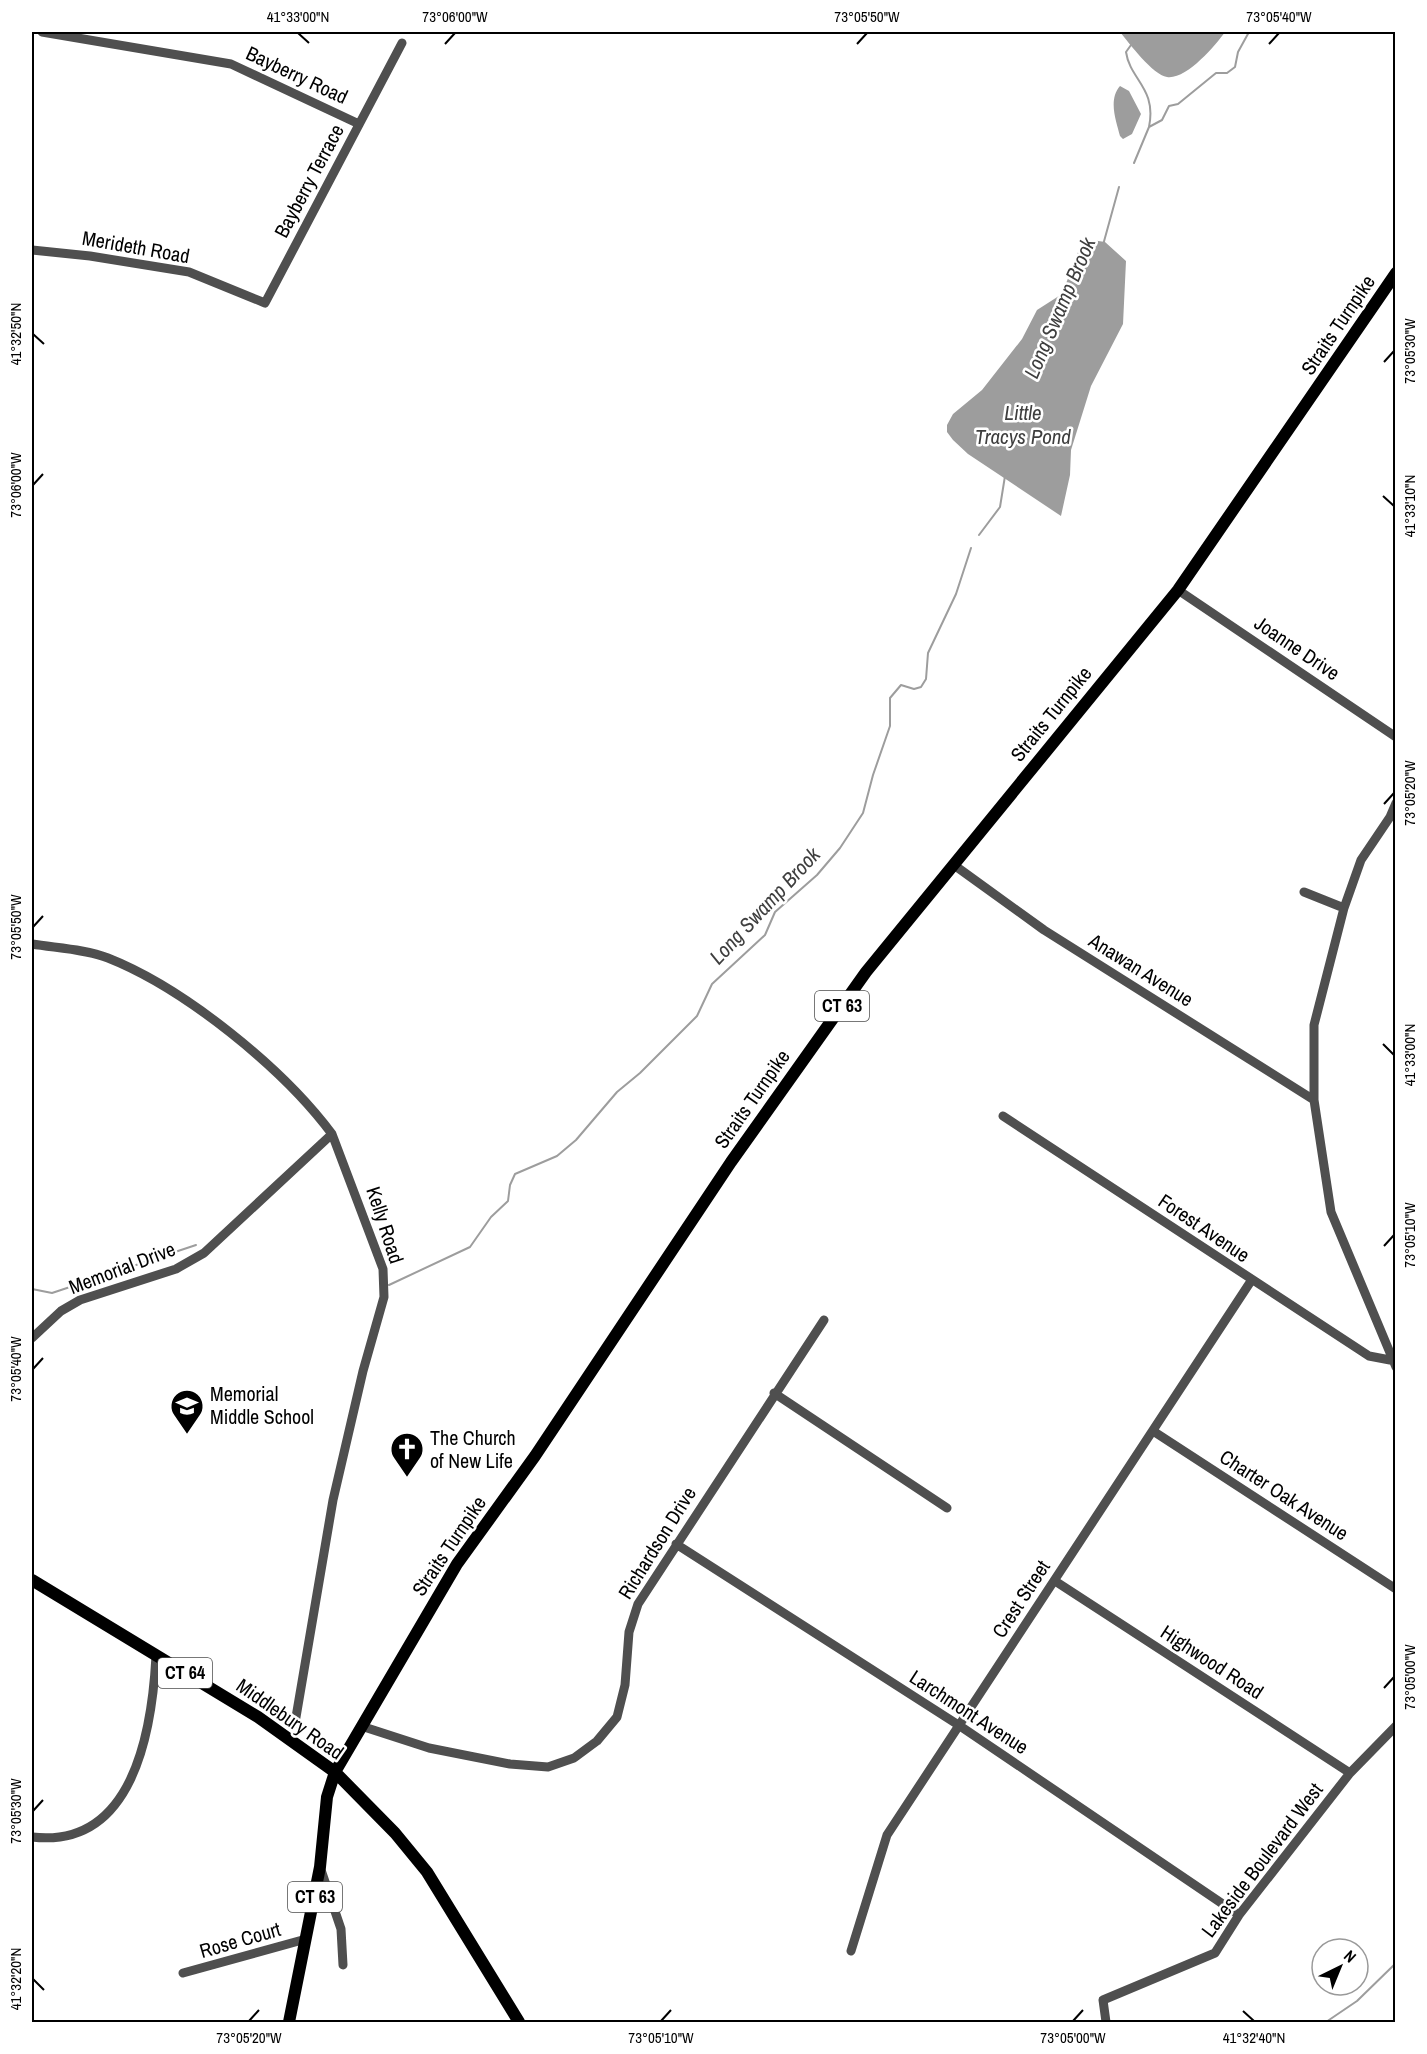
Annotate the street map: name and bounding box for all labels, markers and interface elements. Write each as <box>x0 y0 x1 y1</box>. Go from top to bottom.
text: 41°33'00"N <box>267 6 329 27</box>
text: 73°06'00"W <box>422 6 488 27</box>
text: 73°05'50"W <box>834 6 900 27</box>
text: 73°05'40"W <box>1246 6 1312 27</box>
street label: Bayberry Road <box>242 39 352 110</box>
street label: Bayberry Terrace <box>267 119 350 242</box>
street label: Merideth Road <box>80 224 192 269</box>
water label: Long Swamp Brook <box>1017 232 1103 383</box>
street label: Straits Turnpike <box>1294 270 1381 380</box>
text: 41°32'50"N <box>5 303 26 365</box>
text: 73°05'30"W <box>1399 318 1420 384</box>
water label: Little Tracys Pond <box>975 398 1071 451</box>
text: 73°06'00"W <box>5 452 26 518</box>
text: 41°33'10"N <box>1399 475 1420 537</box>
street label: Joanne Drive <box>1249 609 1345 686</box>
street label: Straits Turnpike <box>1004 661 1097 767</box>
text: 73°05'20"W <box>1399 760 1420 826</box>
water label: Long Swamp Brook <box>703 840 827 971</box>
text: 73°05'50"W <box>5 894 26 960</box>
street label: Anawan Avenue <box>1083 926 1199 1012</box>
road number: CT 63 <box>815 991 869 1021</box>
text: 41°33'00"N <box>1399 1024 1420 1086</box>
street label: Straits Turnpike <box>708 1044 796 1154</box>
street label: Kelly Road <box>360 1183 411 1267</box>
street label: Forest Avenue <box>1153 1187 1255 1268</box>
text: 73°05'10"W <box>1399 1202 1420 1268</box>
street label: Memorial Drive <box>65 1235 179 1300</box>
text: 73°05'40"W <box>5 1336 26 1402</box>
place label: Memorial Middle School <box>210 1380 314 1430</box>
school or university icon: Memorial Middle School <box>169 1388 205 1435</box>
place label: The Church of New Life <box>430 1424 516 1474</box>
church icon: The Church of New Life <box>389 1431 425 1478</box>
street label: Charter Oak Avenue <box>1215 1443 1354 1546</box>
street label: Richardson Drive <box>611 1481 702 1604</box>
street label: Straits Turnpike <box>405 1491 492 1601</box>
street label: Crest Street <box>985 1554 1056 1643</box>
street label: Highwood Road <box>1156 1618 1269 1705</box>
text: 73°05'00"W <box>1399 1644 1420 1710</box>
road number: CT 64 <box>158 1658 212 1688</box>
street label: Larchmont Avenue <box>905 1663 1034 1760</box>
street label: Middlebury Road <box>231 1672 349 1765</box>
street label: Lakeside Boulevard West <box>1195 1777 1329 1942</box>
text: 73°05'30"W <box>5 1778 26 1844</box>
road number: CT 63 <box>288 1882 342 1912</box>
street label: Rose Court <box>196 1915 284 1964</box>
north arrow <box>1310 1937 1370 1997</box>
text: N <box>1339 1945 1361 1967</box>
text: 41°32'20"N <box>5 1948 26 2010</box>
text: 73°05'20"W <box>216 2027 282 2048</box>
text: 73°05'10"W <box>628 2027 694 2048</box>
text: 73°05'00"W <box>1040 2027 1106 2048</box>
text: 41°32'40"N <box>1223 2027 1285 2048</box>

